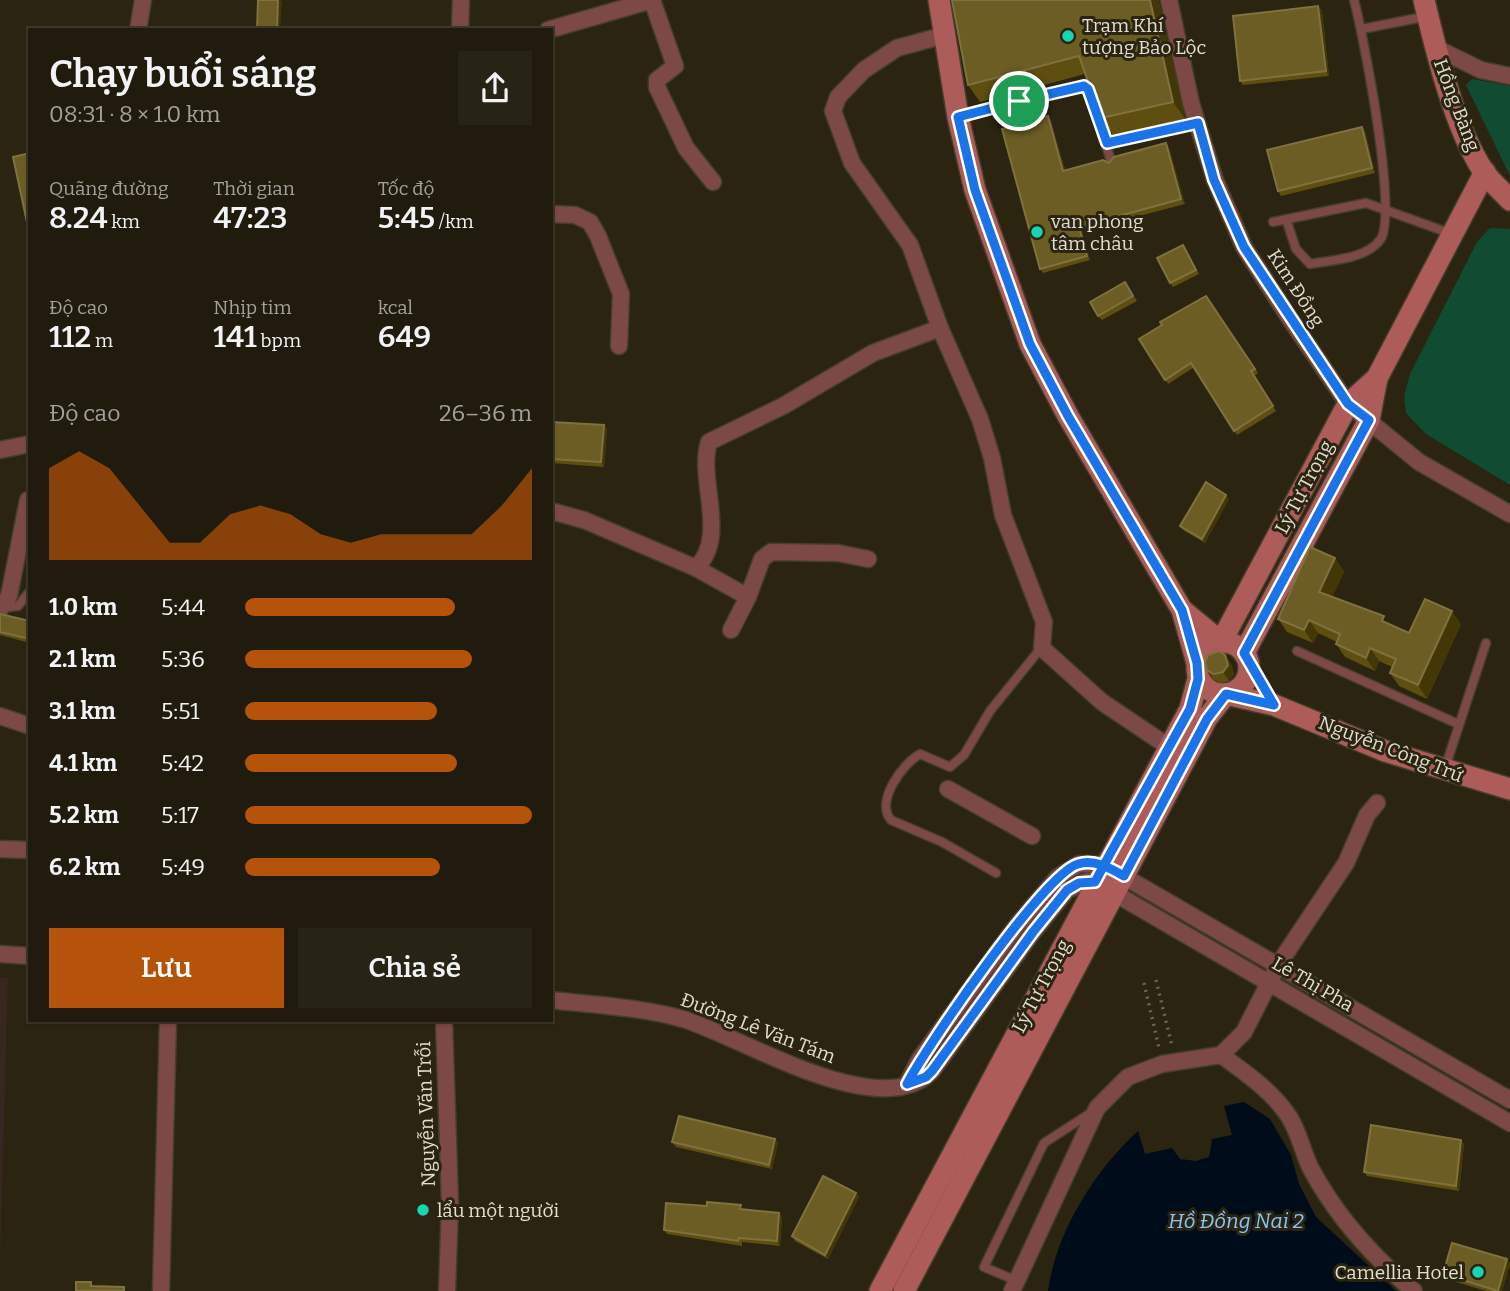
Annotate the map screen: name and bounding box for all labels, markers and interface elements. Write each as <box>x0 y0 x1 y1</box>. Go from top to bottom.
place label: Trạm Khí tượng Bảo Lộc <box>1082 14 1206 59</box>
marker: Trạm Khí tượng Bảo Lộc <box>1060 28 1076 44</box>
text: Chạy buổi sáng <box>49 51 317 97</box>
button: share <box>458 51 532 125</box>
street label: Hồng Bàng <box>1429 56 1485 155</box>
pin <box>989 71 1049 131</box>
icon: arrive <box>1000 82 1038 120</box>
text: 08:31 · 8 × 1.0 km <box>49 100 221 128</box>
text: Quãng đường <box>49 177 169 200</box>
text: Thời gian <box>213 177 295 200</box>
text: Tốc độ <box>378 177 435 200</box>
text: 8.24 <box>49 200 108 236</box>
text: 47:23 <box>213 200 287 236</box>
text: 5:45 <box>378 200 435 236</box>
text: km <box>108 210 140 233</box>
text: /km <box>435 210 474 233</box>
place label: van phong tâm châu <box>1050 210 1144 255</box>
marker: van phong tâm châu <box>1029 224 1045 240</box>
street label: Kim Đồng <box>1262 245 1330 331</box>
text: Độ cao <box>49 296 108 319</box>
text: Nhịp tim <box>213 296 292 319</box>
text: kcal <box>378 296 413 319</box>
text: 112 <box>49 319 91 355</box>
text: 141 <box>213 319 257 355</box>
text: 649 <box>378 319 431 355</box>
text: m <box>91 329 113 352</box>
text: bpm <box>257 329 301 352</box>
text: Độ cao <box>49 399 120 427</box>
text: 26–36 m <box>439 399 532 427</box>
street label: Lý Tự Trọng <box>1270 436 1338 538</box>
text: 1.0 km <box>49 593 118 621</box>
text: 5:44 <box>161 593 205 621</box>
text: 2.1 km <box>49 645 116 673</box>
text: 5:36 <box>161 645 205 673</box>
text: 3.1 km <box>49 697 116 725</box>
text: 5:51 <box>161 697 200 725</box>
street label: Nguyễn Công Trứ <box>1316 711 1466 787</box>
text: 4.1 km <box>49 749 117 777</box>
text: 5:42 <box>161 749 204 777</box>
text: 5.2 km <box>49 801 119 829</box>
text: 5:17 <box>161 801 199 829</box>
text: 6.2 km <box>49 853 120 881</box>
text: 5:49 <box>161 853 205 881</box>
button: Lưu <box>49 928 284 1008</box>
button: Chia sẻ <box>298 928 532 1008</box>
street label: Lý Tự Trọng <box>1007 935 1075 1037</box>
street label: Lê Thị Pha <box>1268 952 1358 1017</box>
street label: Đường Lê Văn Tám <box>677 988 839 1068</box>
street label: Nguyễn Văn Trỗi <box>412 1040 440 1187</box>
place label: lẩu một người <box>437 1199 560 1222</box>
marker: lẩu một người <box>415 1202 431 1218</box>
water label: Hồ Đồng Nai 2 <box>1168 1208 1304 1234</box>
place label: Camellia Hotel <box>1334 1261 1464 1284</box>
marker: Camellia Hotel <box>1470 1264 1486 1280</box>

